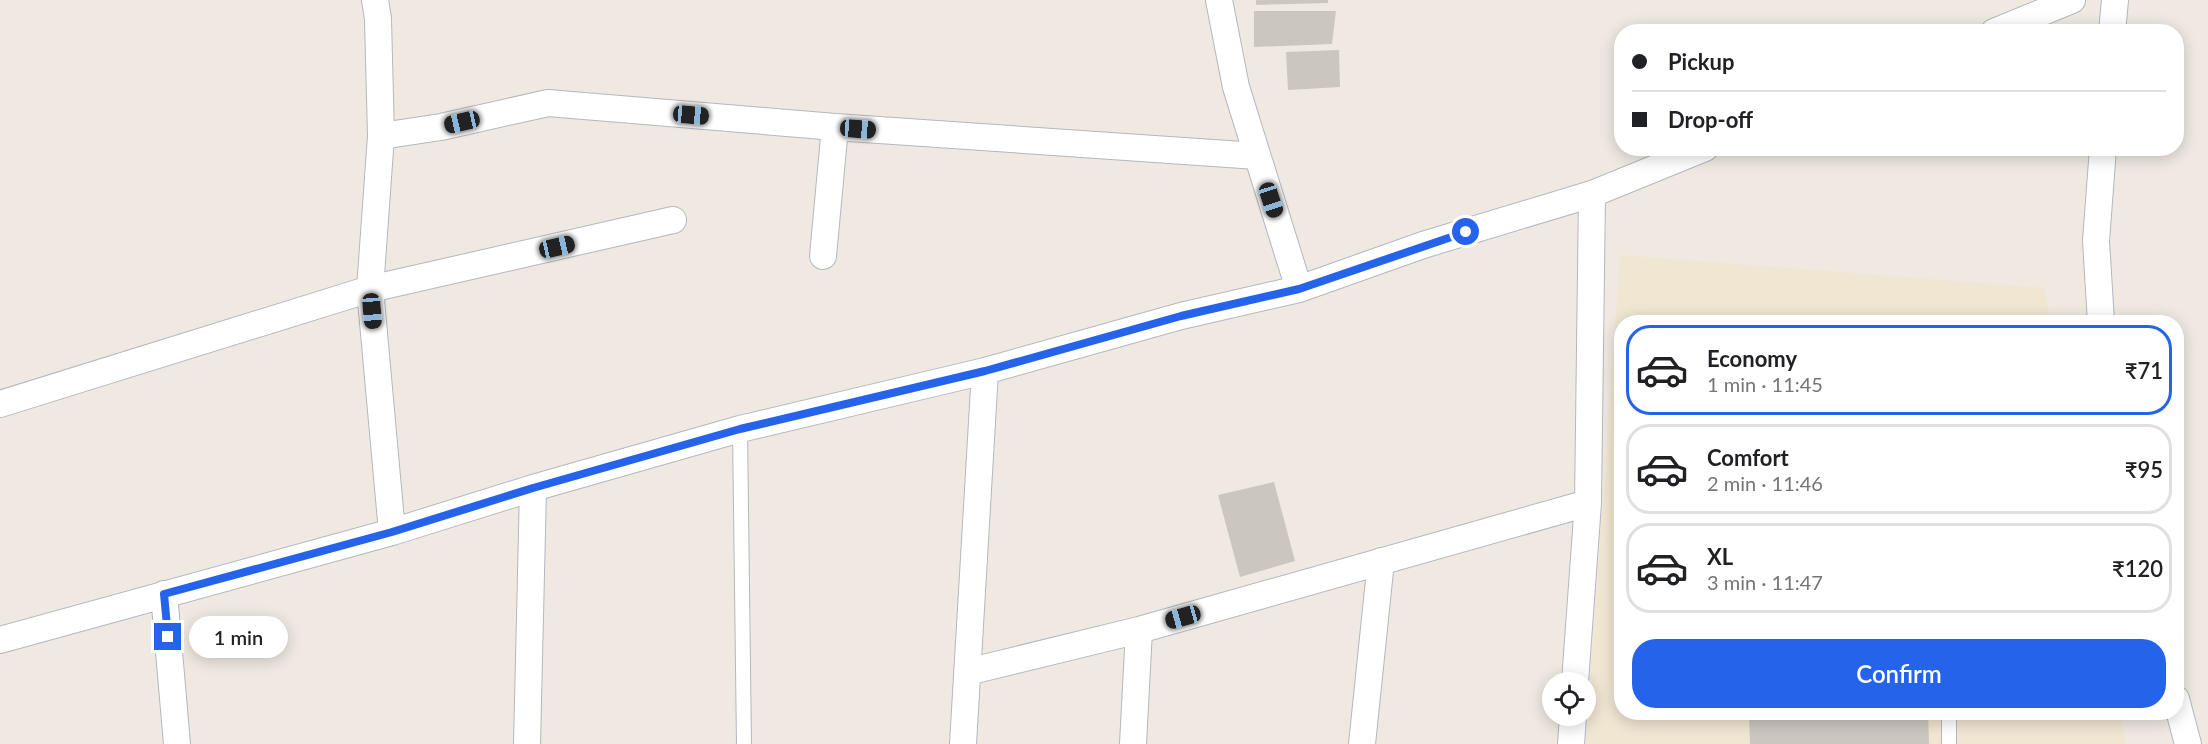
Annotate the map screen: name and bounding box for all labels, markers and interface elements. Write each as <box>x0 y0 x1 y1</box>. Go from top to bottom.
text: Pickup <box>1668 48 1734 75</box>
car <box>672 104 710 126</box>
text: Drop-off <box>1668 106 1753 133</box>
car <box>442 109 482 135</box>
car <box>839 119 877 139</box>
car <box>1257 180 1285 220</box>
route start <box>1452 218 1479 245</box>
car <box>537 234 577 260</box>
car <box>361 292 383 330</box>
icon: car <box>1635 343 1689 397</box>
text: Economy <box>1707 345 1797 372</box>
text: ₹71 <box>2125 357 2163 384</box>
text: 1 min · 11:45 <box>1707 372 1823 396</box>
icon: car <box>1635 442 1689 496</box>
text: Comfort <box>1707 444 1789 471</box>
text: ₹95 <box>2125 456 2163 483</box>
text: 2 min · 11:46 <box>1707 471 1823 495</box>
icon: car <box>1635 541 1689 595</box>
text: XL <box>1707 543 1733 570</box>
text: ₹120 <box>2112 555 2163 582</box>
text: 3 min · 11:47 <box>1707 570 1823 594</box>
car <box>1163 603 1203 631</box>
callout: 1 min <box>189 616 288 658</box>
route end <box>154 623 181 650</box>
text: 1 min <box>214 625 263 649</box>
button: Confirm <box>1632 639 2166 708</box>
map controls <box>1542 672 1596 726</box>
button: locate <box>1542 672 1596 726</box>

